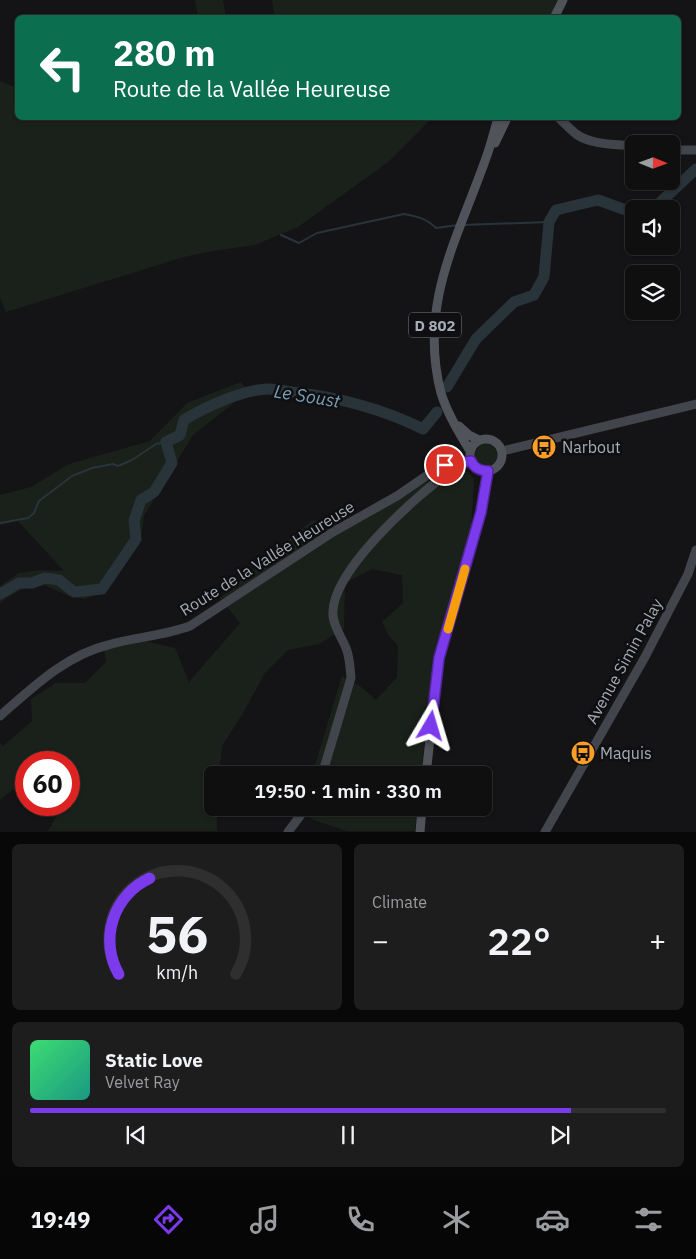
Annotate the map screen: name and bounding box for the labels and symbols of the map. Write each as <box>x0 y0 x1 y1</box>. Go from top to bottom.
north arrow <box>625 135 680 190</box>
road number: D 802 <box>409 312 461 338</box>
water label: Le Soust <box>272 379 343 413</box>
bus stop icon: Narbout <box>531 434 557 460</box>
place label: Narbout <box>562 437 621 457</box>
pin <box>424 444 466 486</box>
street label: Route de la Vallée Heureuse <box>176 496 358 620</box>
street label: Avenue Simin Palay <box>581 595 667 727</box>
position arrow <box>404 699 456 751</box>
bus stop icon: Maquis <box>570 740 596 766</box>
place label: Maquis <box>600 743 652 763</box>
speed limit sign: 60 <box>15 751 80 816</box>

